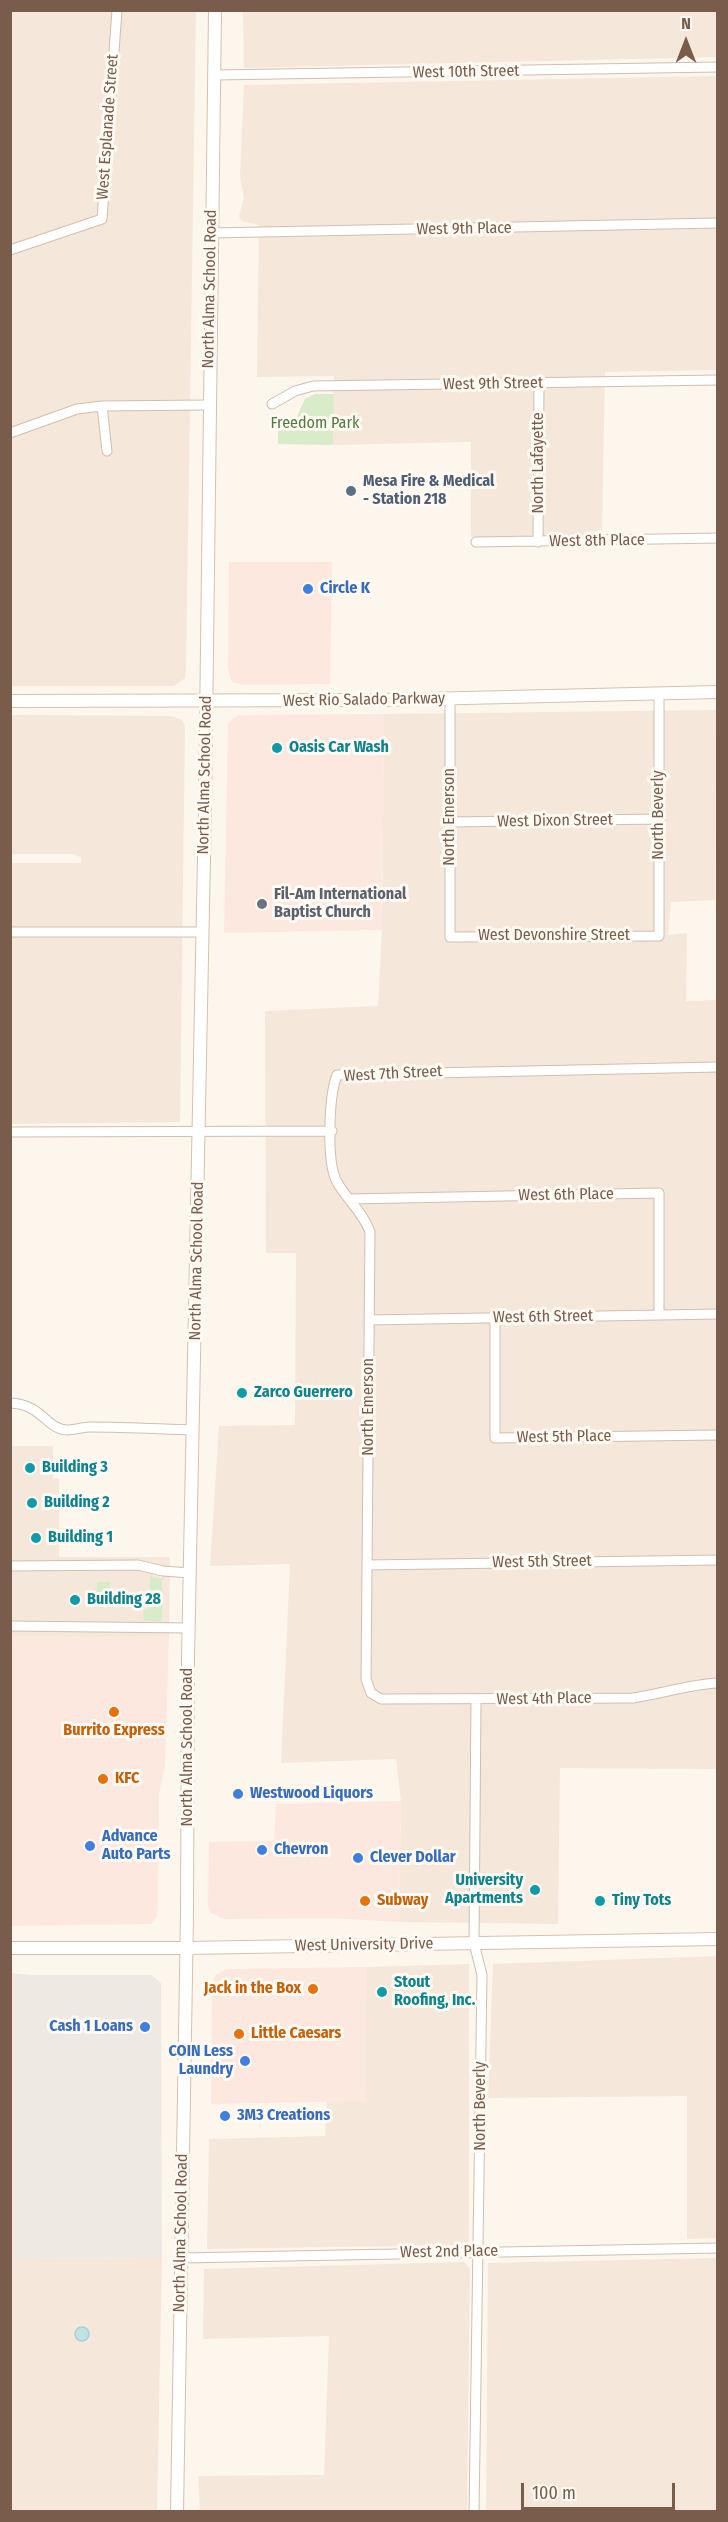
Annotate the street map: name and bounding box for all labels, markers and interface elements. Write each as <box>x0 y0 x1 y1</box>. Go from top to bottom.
north arrow <box>656 12 716 72</box>
text: N <box>681 14 691 33</box>
street label: West Esplanade Street <box>93 53 123 201</box>
street label: West 10th Street <box>412 61 520 83</box>
street label: North Alma School Road <box>199 209 221 369</box>
street label: West 9th Place <box>416 219 512 239</box>
street label: West 9th Street <box>443 374 543 394</box>
street label: North Lafayette <box>529 412 549 514</box>
park label: Freedom Park <box>271 414 359 434</box>
place label: Mesa Fire & Medical - Station 218 <box>363 472 494 510</box>
marker: Mesa Fire & Medical - Station 218 <box>344 484 358 498</box>
street label: West 8th Place <box>549 531 645 551</box>
place label: Circle K <box>320 579 370 599</box>
marker: Circle K <box>301 582 315 596</box>
street label: West Rio Salado Parkway <box>283 689 445 711</box>
street label: North Alma School Road <box>194 695 216 855</box>
place label: Oasis Car Wash <box>289 738 389 758</box>
marker: Oasis Car Wash <box>270 741 284 755</box>
street label: North Emerson <box>440 768 460 866</box>
street label: North Beverly <box>649 770 669 860</box>
street label: West Dixon Street <box>497 810 613 832</box>
place label: Fil-Am International Baptist Church <box>274 885 406 923</box>
marker: Fil-Am International Baptist Church <box>255 897 269 911</box>
street label: West Devonshire Street <box>478 926 630 946</box>
street label: West 7th Street <box>343 1062 443 1086</box>
street label: North Alma School Road <box>186 1181 208 1341</box>
street label: West 6th Place <box>518 1185 614 1205</box>
street label: West 6th Street <box>493 1307 593 1327</box>
street label: North Emerson <box>359 1358 379 1456</box>
place label: Zarco Guerrero <box>254 1383 353 1403</box>
marker: Zarco Guerrero <box>235 1386 249 1400</box>
street label: West 5th Place <box>516 1427 612 1447</box>
place label: Building 3 <box>42 1458 108 1478</box>
marker: Building 3 <box>23 1461 37 1475</box>
place label: Building 2 <box>44 1493 110 1513</box>
marker: Building 2 <box>25 1496 39 1510</box>
place label: Building 1 <box>48 1528 113 1548</box>
marker: Building 1 <box>29 1531 43 1545</box>
street label: West 5th Street <box>492 1552 592 1572</box>
place label: Building 28 <box>87 1590 161 1610</box>
marker: Building 28 <box>68 1593 82 1607</box>
street label: North Alma School Road <box>178 1668 198 1826</box>
street label: West 4th Place <box>496 1689 592 1709</box>
marker: Burrito Express <box>107 1705 121 1719</box>
place label: Burrito Express <box>63 1721 165 1741</box>
place label: KFC <box>115 1769 139 1789</box>
marker: KFC <box>96 1772 110 1786</box>
place label: Westwood Liquors <box>250 1784 373 1804</box>
marker: Westwood Liquors <box>231 1787 245 1801</box>
place label: Advance Auto Parts <box>102 1827 171 1865</box>
marker: Advance Auto Parts <box>83 1839 97 1853</box>
place label: Chevron <box>274 1840 328 1860</box>
marker: Chevron <box>255 1843 269 1857</box>
place label: Clever Dollar <box>370 1848 456 1868</box>
marker: Clever Dollar <box>351 1851 365 1865</box>
place label: University Apartments <box>445 1871 523 1909</box>
marker: University Apartments <box>528 1883 542 1897</box>
place label: Subway <box>377 1891 428 1911</box>
place label: Tiny Tots <box>612 1891 671 1911</box>
marker: Subway <box>358 1894 372 1908</box>
marker: Tiny Tots <box>593 1894 607 1908</box>
street label: West University Drive <box>295 1934 433 1956</box>
place label: Stout Roofing, Inc. <box>394 1973 475 2011</box>
place label: Jack in the Box <box>204 1979 301 1999</box>
marker: Jack in the Box <box>306 1982 320 1996</box>
marker: Stout Roofing, Inc. <box>375 1985 389 1999</box>
place label: Cash 1 Loans <box>49 2017 133 2037</box>
marker: Cash 1 Loans <box>138 2020 152 2034</box>
place label: Little Caesars <box>251 2024 341 2044</box>
marker: Little Caesars <box>232 2027 246 2041</box>
place label: COIN Less Laundry <box>169 2042 233 2080</box>
marker: COIN Less Laundry <box>238 2054 252 2068</box>
street label: North Beverly <box>471 2061 491 2151</box>
place label: 3M3 Creations <box>237 2106 330 2126</box>
marker: 3M3 Creations <box>218 2109 232 2123</box>
street label: North Alma School Road <box>170 2153 192 2313</box>
street label: West 2nd Place <box>400 2242 498 2262</box>
scale bar <box>524 2471 678 2509</box>
text: 100 m <box>532 2482 576 2504</box>

